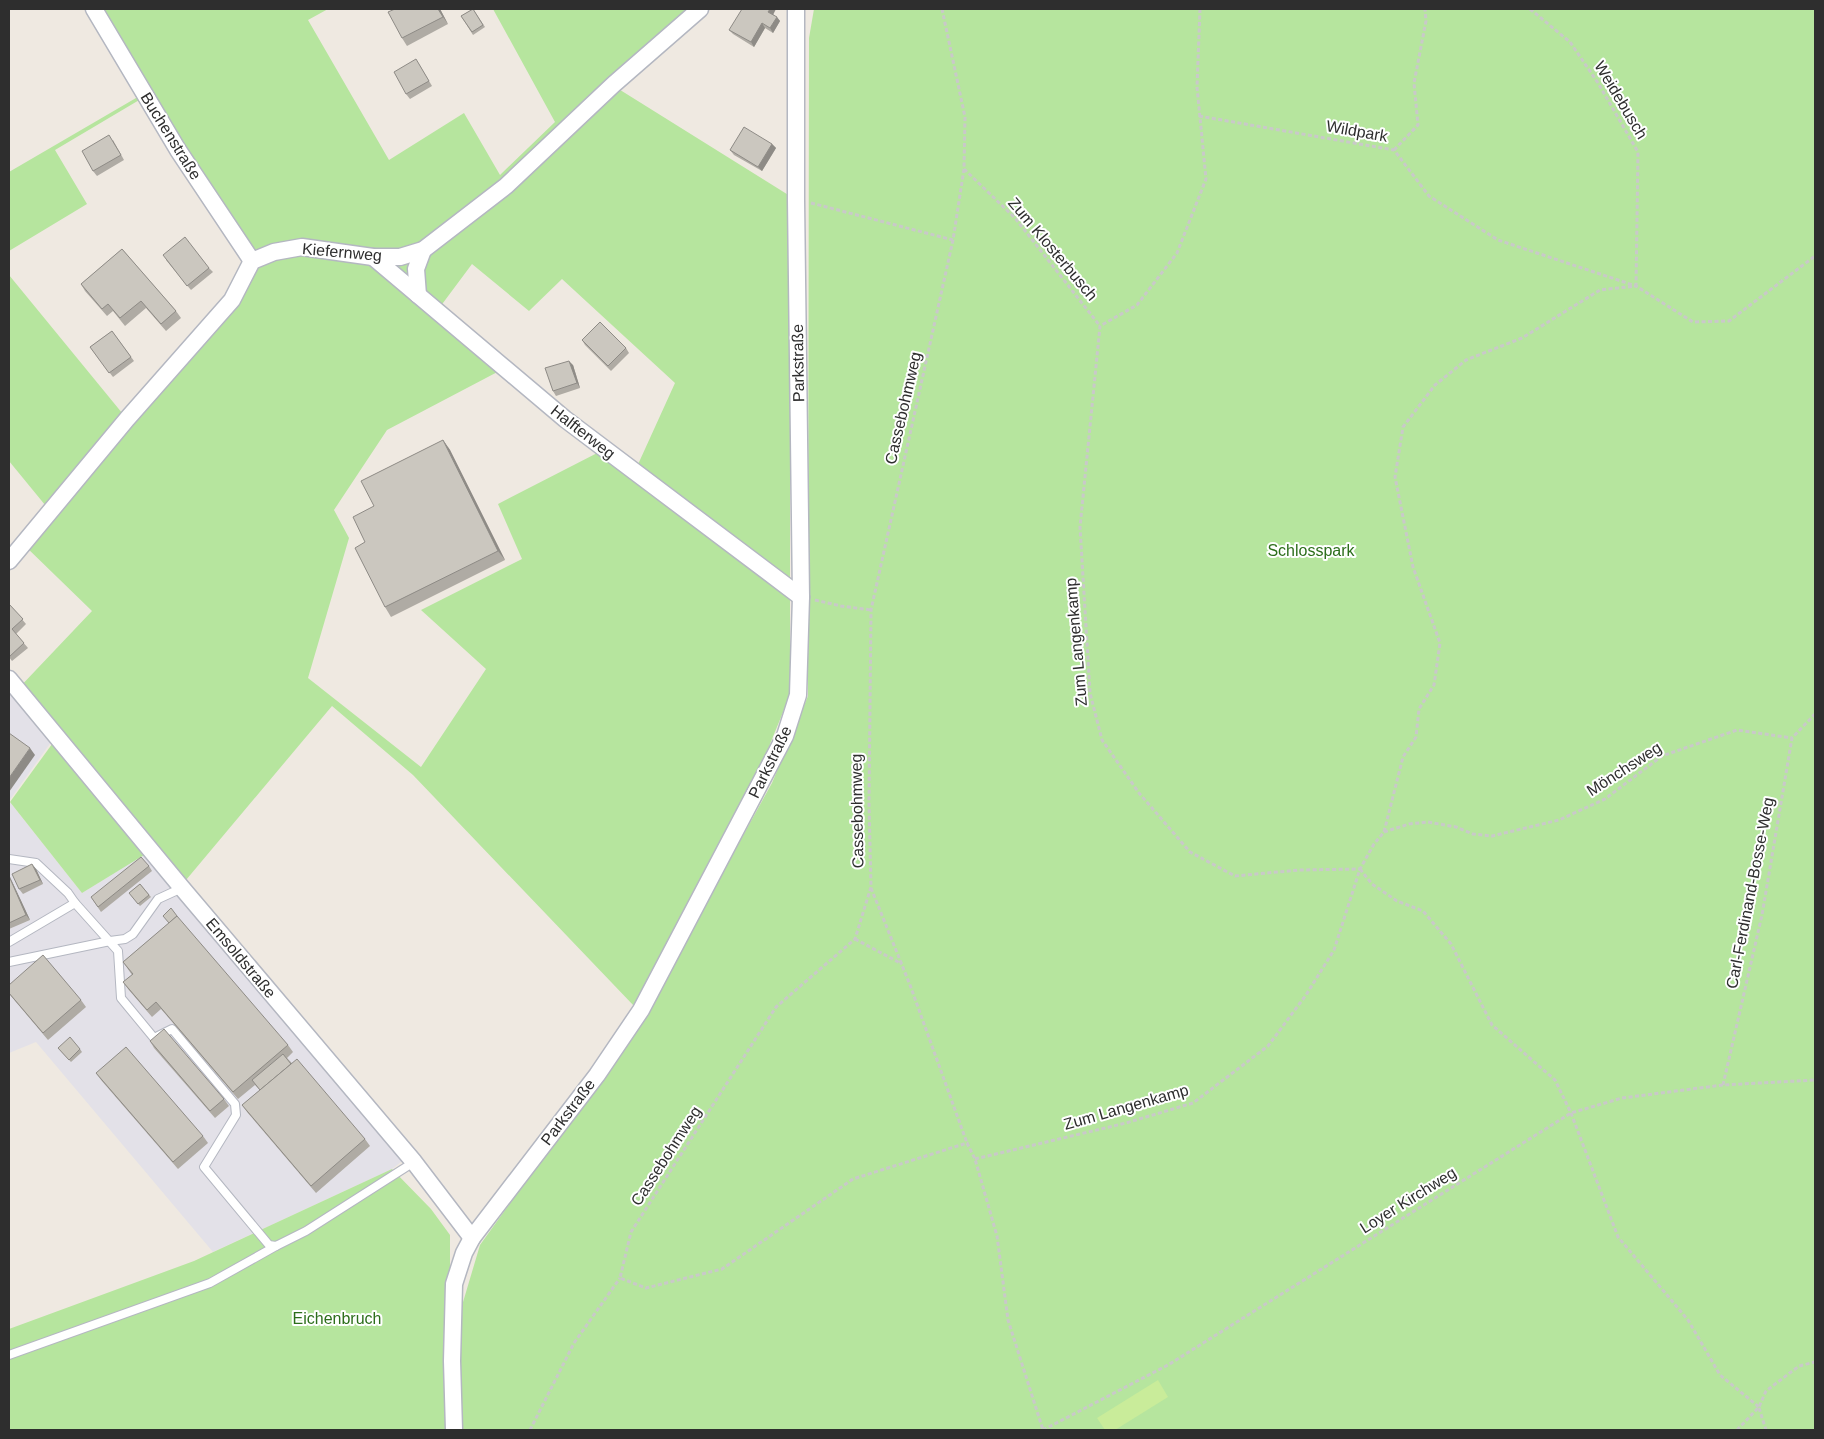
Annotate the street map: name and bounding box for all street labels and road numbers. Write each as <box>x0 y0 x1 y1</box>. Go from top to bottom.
street label: Weidebusch <box>1591 58 1651 142</box>
street label: Buchenstraße <box>137 89 205 183</box>
street label: Wildpark <box>1325 117 1390 145</box>
street label: Zum Klosterbusch <box>1005 194 1101 304</box>
street label: Kiefernweg <box>301 240 383 264</box>
street label: Parkstraße <box>789 324 807 402</box>
street label: Cassebohmweg <box>882 350 924 466</box>
street label: Halfterweg <box>548 402 618 462</box>
street label: Zum Langenkamp <box>1062 577 1090 707</box>
street label: Parkstraße <box>745 723 795 801</box>
street label: Mönchsweg <box>1584 739 1664 799</box>
street label: Cassebohmweg <box>848 753 866 869</box>
street label: Carl-Ferdinand-Bosse-Weg <box>1723 796 1777 990</box>
street label: Emsoldstraße <box>203 915 279 1001</box>
street label: Parkstraße <box>538 1076 598 1148</box>
street label: Zum Langenkamp <box>1062 1081 1190 1133</box>
street label: Cassebohmweg <box>628 1103 704 1209</box>
street label: Loyer Kirchweg <box>1357 1164 1459 1236</box>

